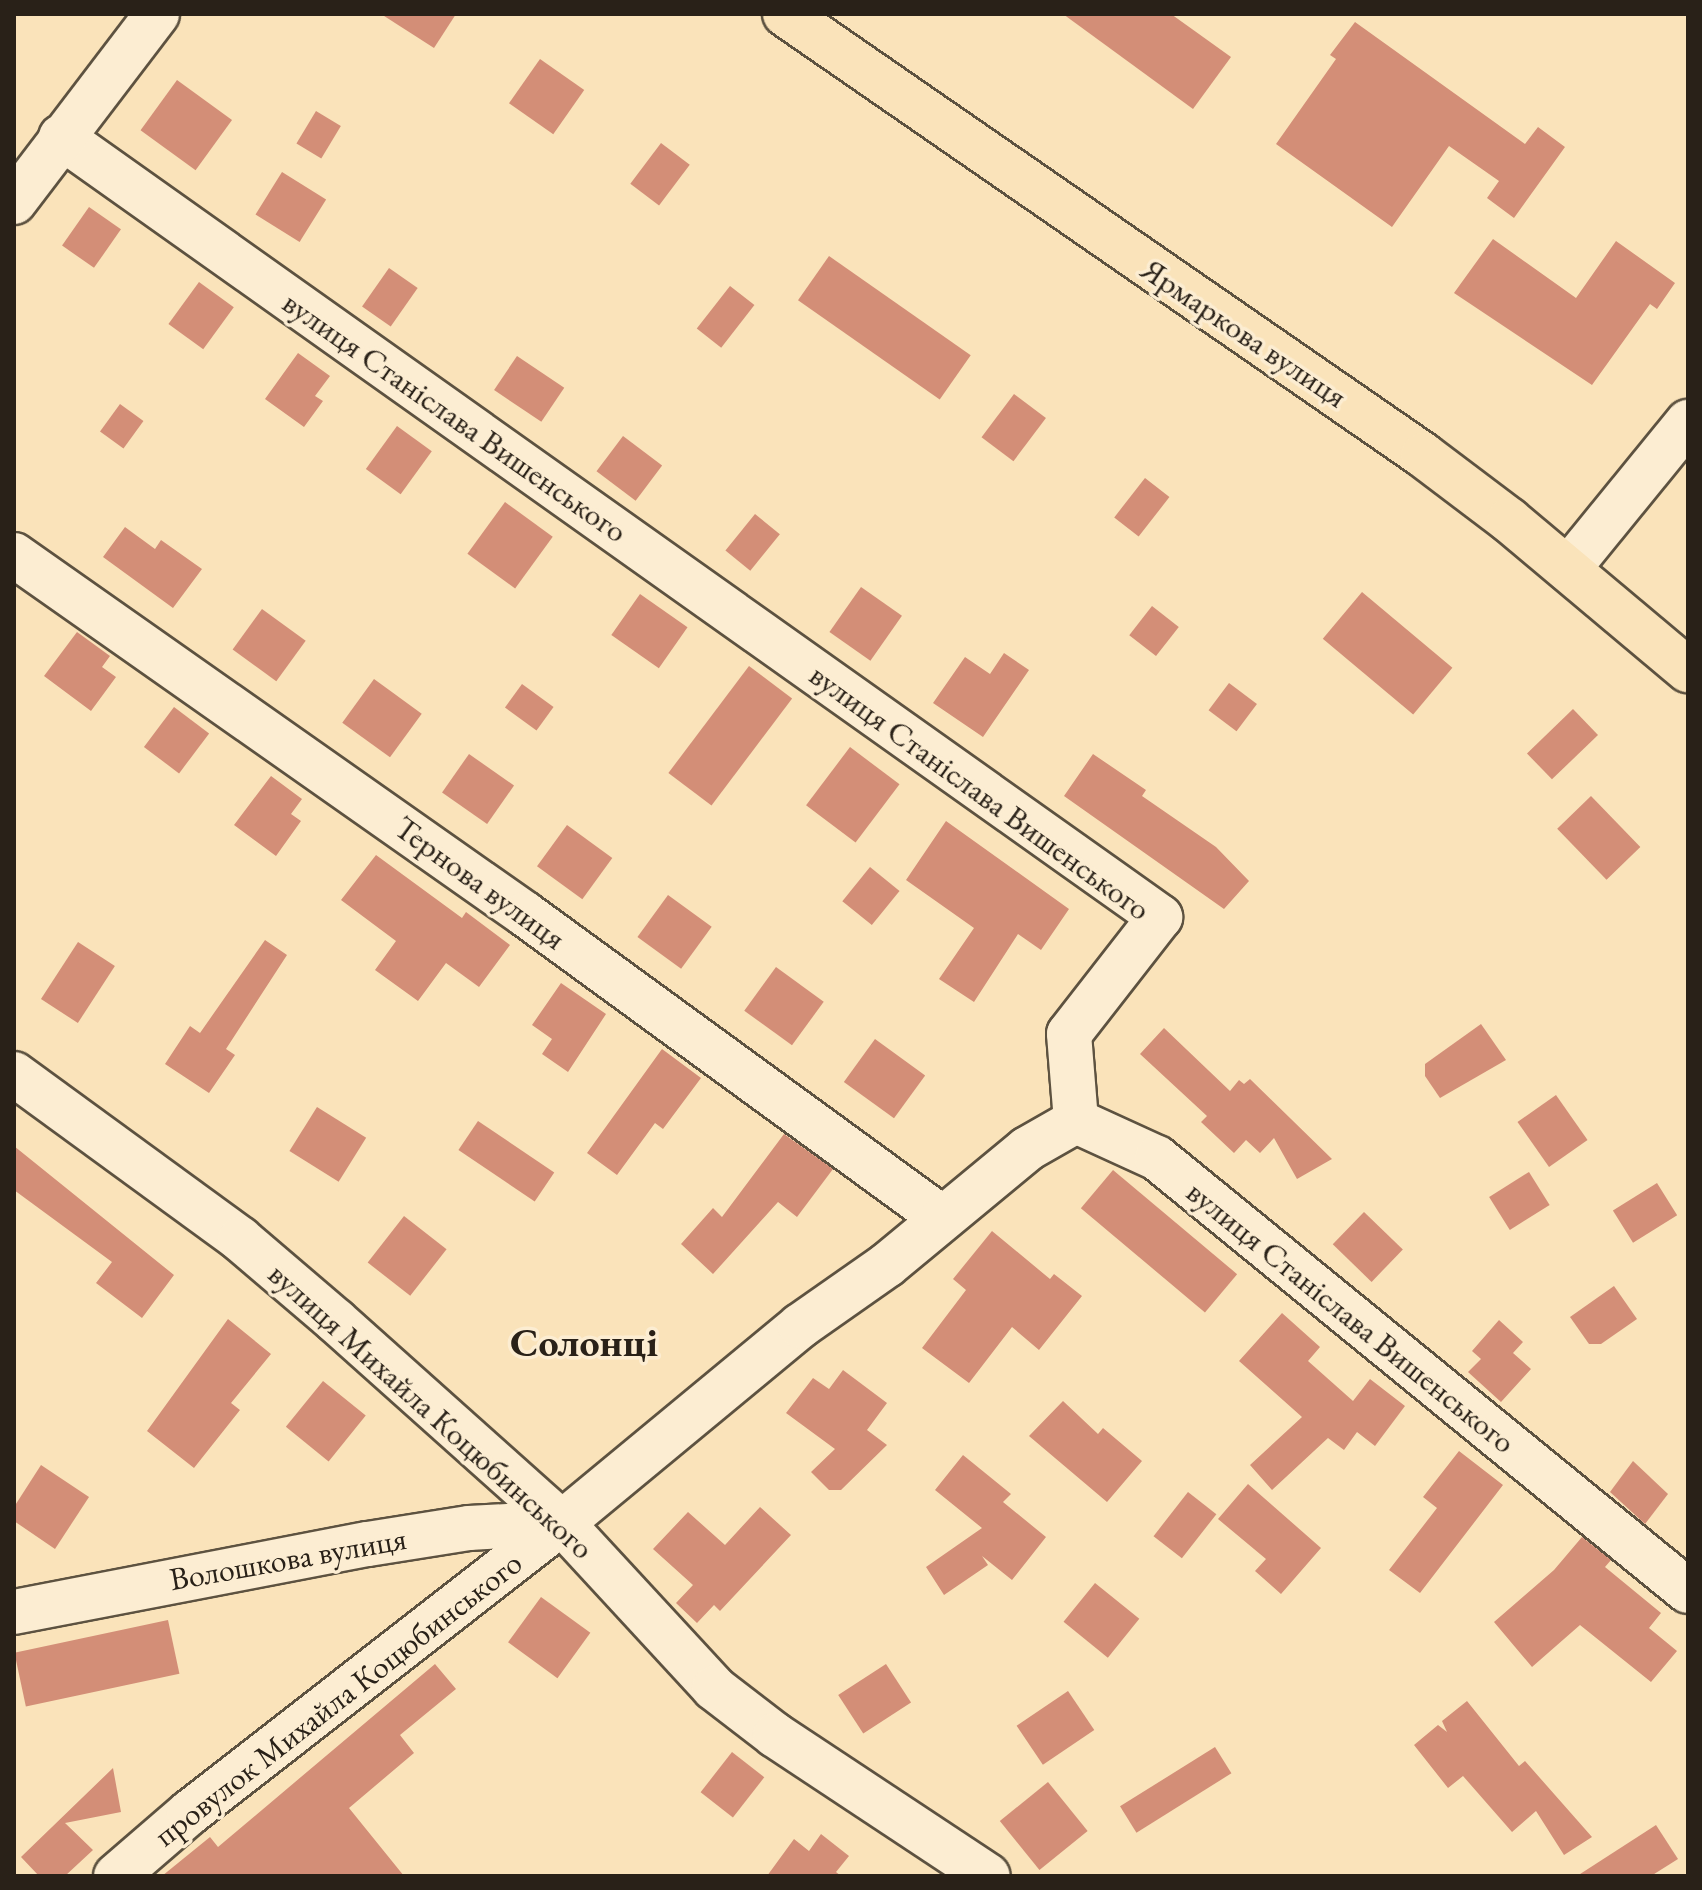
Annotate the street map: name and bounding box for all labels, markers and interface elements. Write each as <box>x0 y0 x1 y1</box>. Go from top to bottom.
street label: Ярмаркова вулиця <box>1134 250 1354 416</box>
street label: вулиця Станіслава Вишенського <box>275 283 635 551</box>
street label: вулиця Станіслава Вишенського <box>802 655 1158 929</box>
street label: Тернова вулиця <box>387 808 573 958</box>
street label: вулиця Станіслава Вишенського <box>1179 1173 1523 1461</box>
street label: вулиця Михайла Коцюбинського <box>261 1255 601 1567</box>
district label: Солонці <box>510 1318 658 1366</box>
street label: Волошкова вулиця <box>167 1519 409 1599</box>
street label: провулок Михайла Коцюбинського <box>146 1543 530 1855</box>

